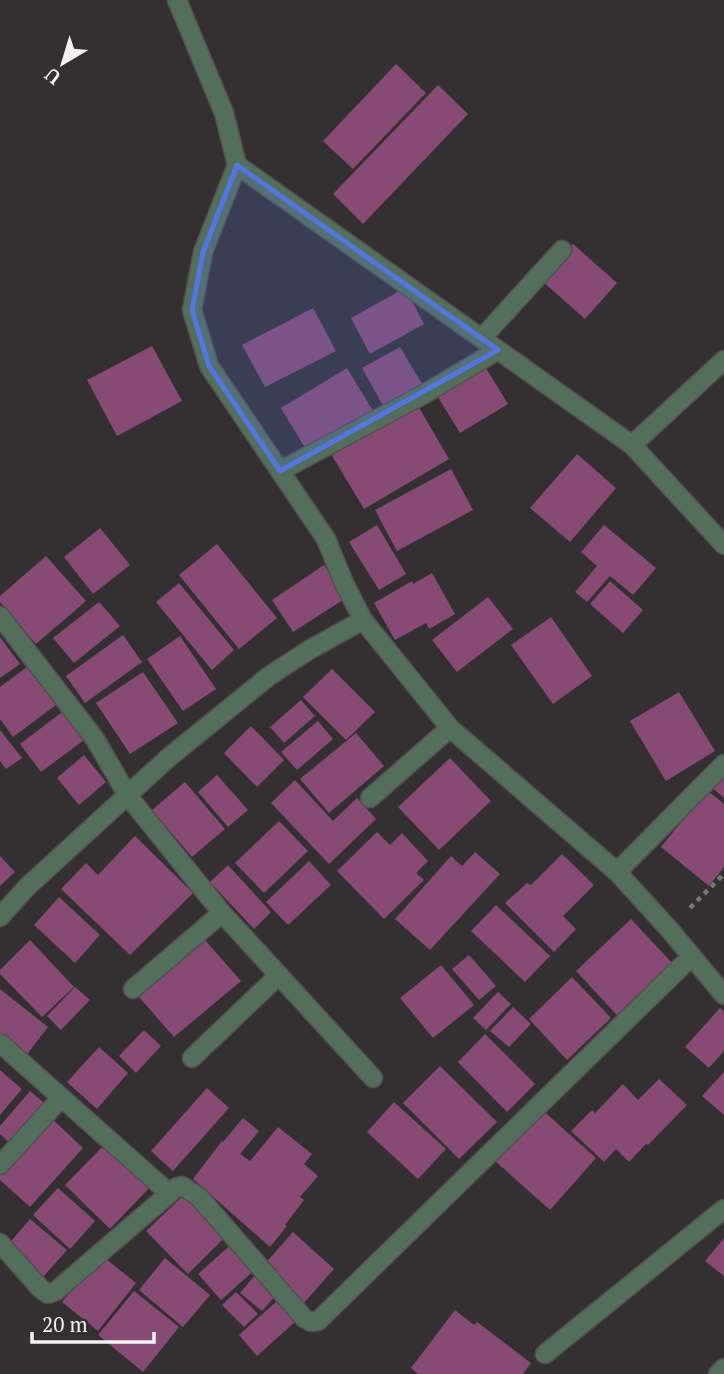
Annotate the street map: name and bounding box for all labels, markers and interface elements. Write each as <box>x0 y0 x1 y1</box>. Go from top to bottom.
north arrow <box>28 28 98 98</box>
text: U <box>39 63 65 91</box>
scale bar <box>32 1300 154 1344</box>
text: 20 m <box>42 1310 88 1338</box>

